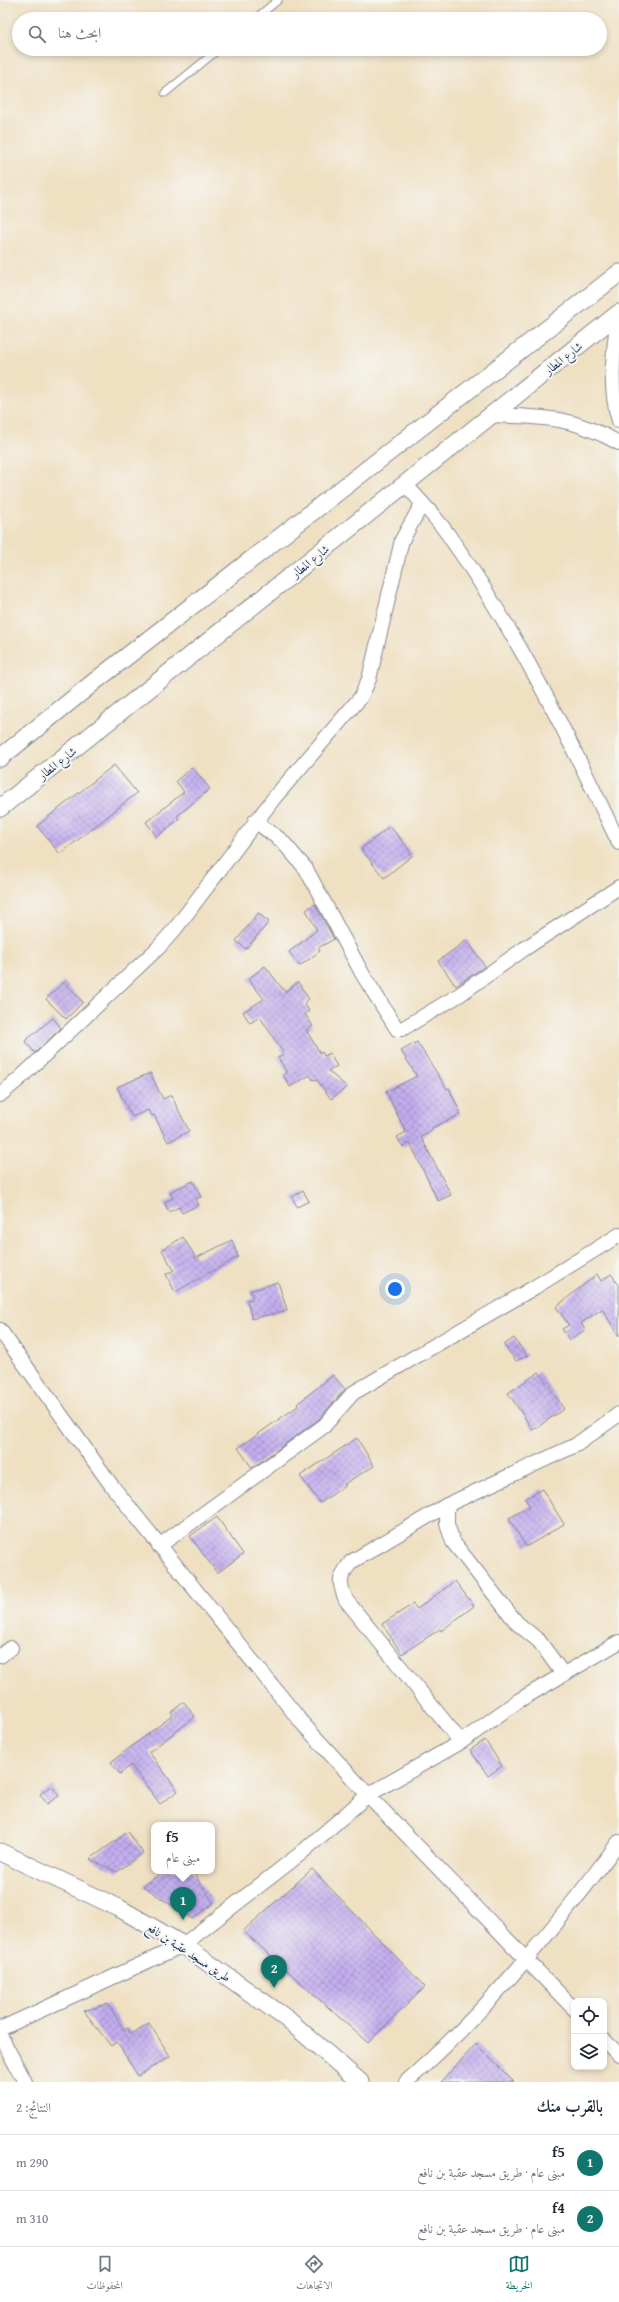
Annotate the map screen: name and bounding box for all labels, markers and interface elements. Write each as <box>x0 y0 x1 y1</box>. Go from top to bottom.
search box <box>12 12 607 56</box>
text: ابحث هنا <box>58 22 101 43</box>
icon: search <box>26 23 48 45</box>
street label: شارع المطار <box>539 337 588 381</box>
street label: شارع المطار <box>287 540 335 585</box>
street label: شارع المطار <box>33 742 82 786</box>
your location <box>385 1279 405 1299</box>
popup <box>151 1822 215 1874</box>
text: f5 <box>166 1826 179 1847</box>
text: مبنى عام <box>166 1848 200 1867</box>
pin: 1 <box>170 1887 196 1920</box>
street label: طريق مسجد عقبة بن نافع <box>142 1918 235 1988</box>
pin: 2 <box>261 1955 287 1988</box>
map controls <box>571 1998 607 2070</box>
button: locate <box>571 1998 607 2034</box>
button: layers <box>571 2034 607 2070</box>
text: بالقرب منك <box>536 2093 603 2118</box>
text: النتائج: 2 <box>16 2098 51 2117</box>
text: f5 <box>552 2141 565 2162</box>
text: 290 m <box>16 2153 48 2172</box>
text: 1 <box>587 2153 593 2172</box>
text: مبنى عام · طريق مسجد عقبة بن نافع <box>417 2163 565 2182</box>
text: f4 <box>552 2197 565 2218</box>
text: 310 m <box>16 2209 48 2228</box>
text: 2 <box>587 2209 593 2228</box>
text: مبنى عام · طريق مسجد عقبة بن نافع <box>417 2219 565 2238</box>
tab: المحفوظات <box>87 2253 123 2296</box>
tab: الاتجاهات <box>296 2253 333 2296</box>
tab: الخريطة <box>506 2253 532 2296</box>

